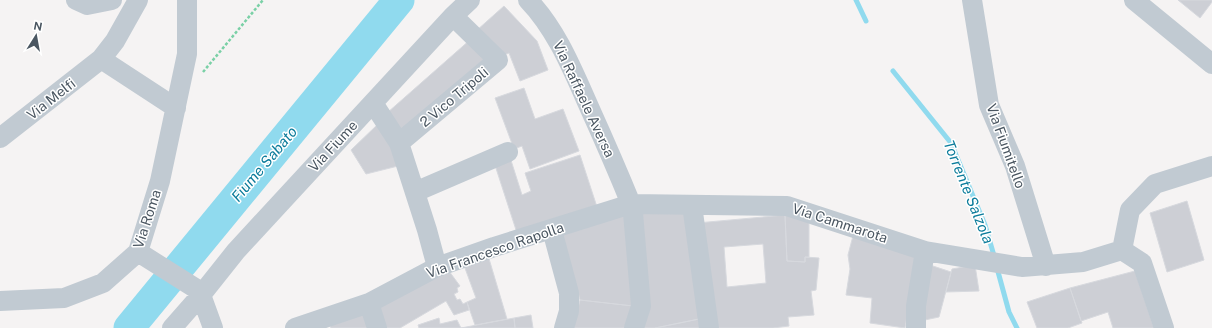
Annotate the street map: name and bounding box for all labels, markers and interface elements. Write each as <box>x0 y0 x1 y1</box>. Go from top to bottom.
north arrow <box>16 16 56 56</box>
text: N <box>33 19 43 33</box>
street label: Via Raffaele Aversa <box>550 38 618 160</box>
street label: 2 Vico Tripoli <box>417 64 491 130</box>
street label: Via Melfi <box>24 75 78 123</box>
street label: Via Fiumitello <box>983 102 1029 190</box>
street label: Via Fiume <box>305 117 361 175</box>
water label: Fiume Sabato <box>228 123 300 205</box>
water label: Torrente Salzola <box>941 138 997 246</box>
street label: Via Roma <box>130 188 164 250</box>
street label: Via Cammarota <box>790 200 890 246</box>
street label: Via Francesco Rapolla <box>424 219 566 281</box>

